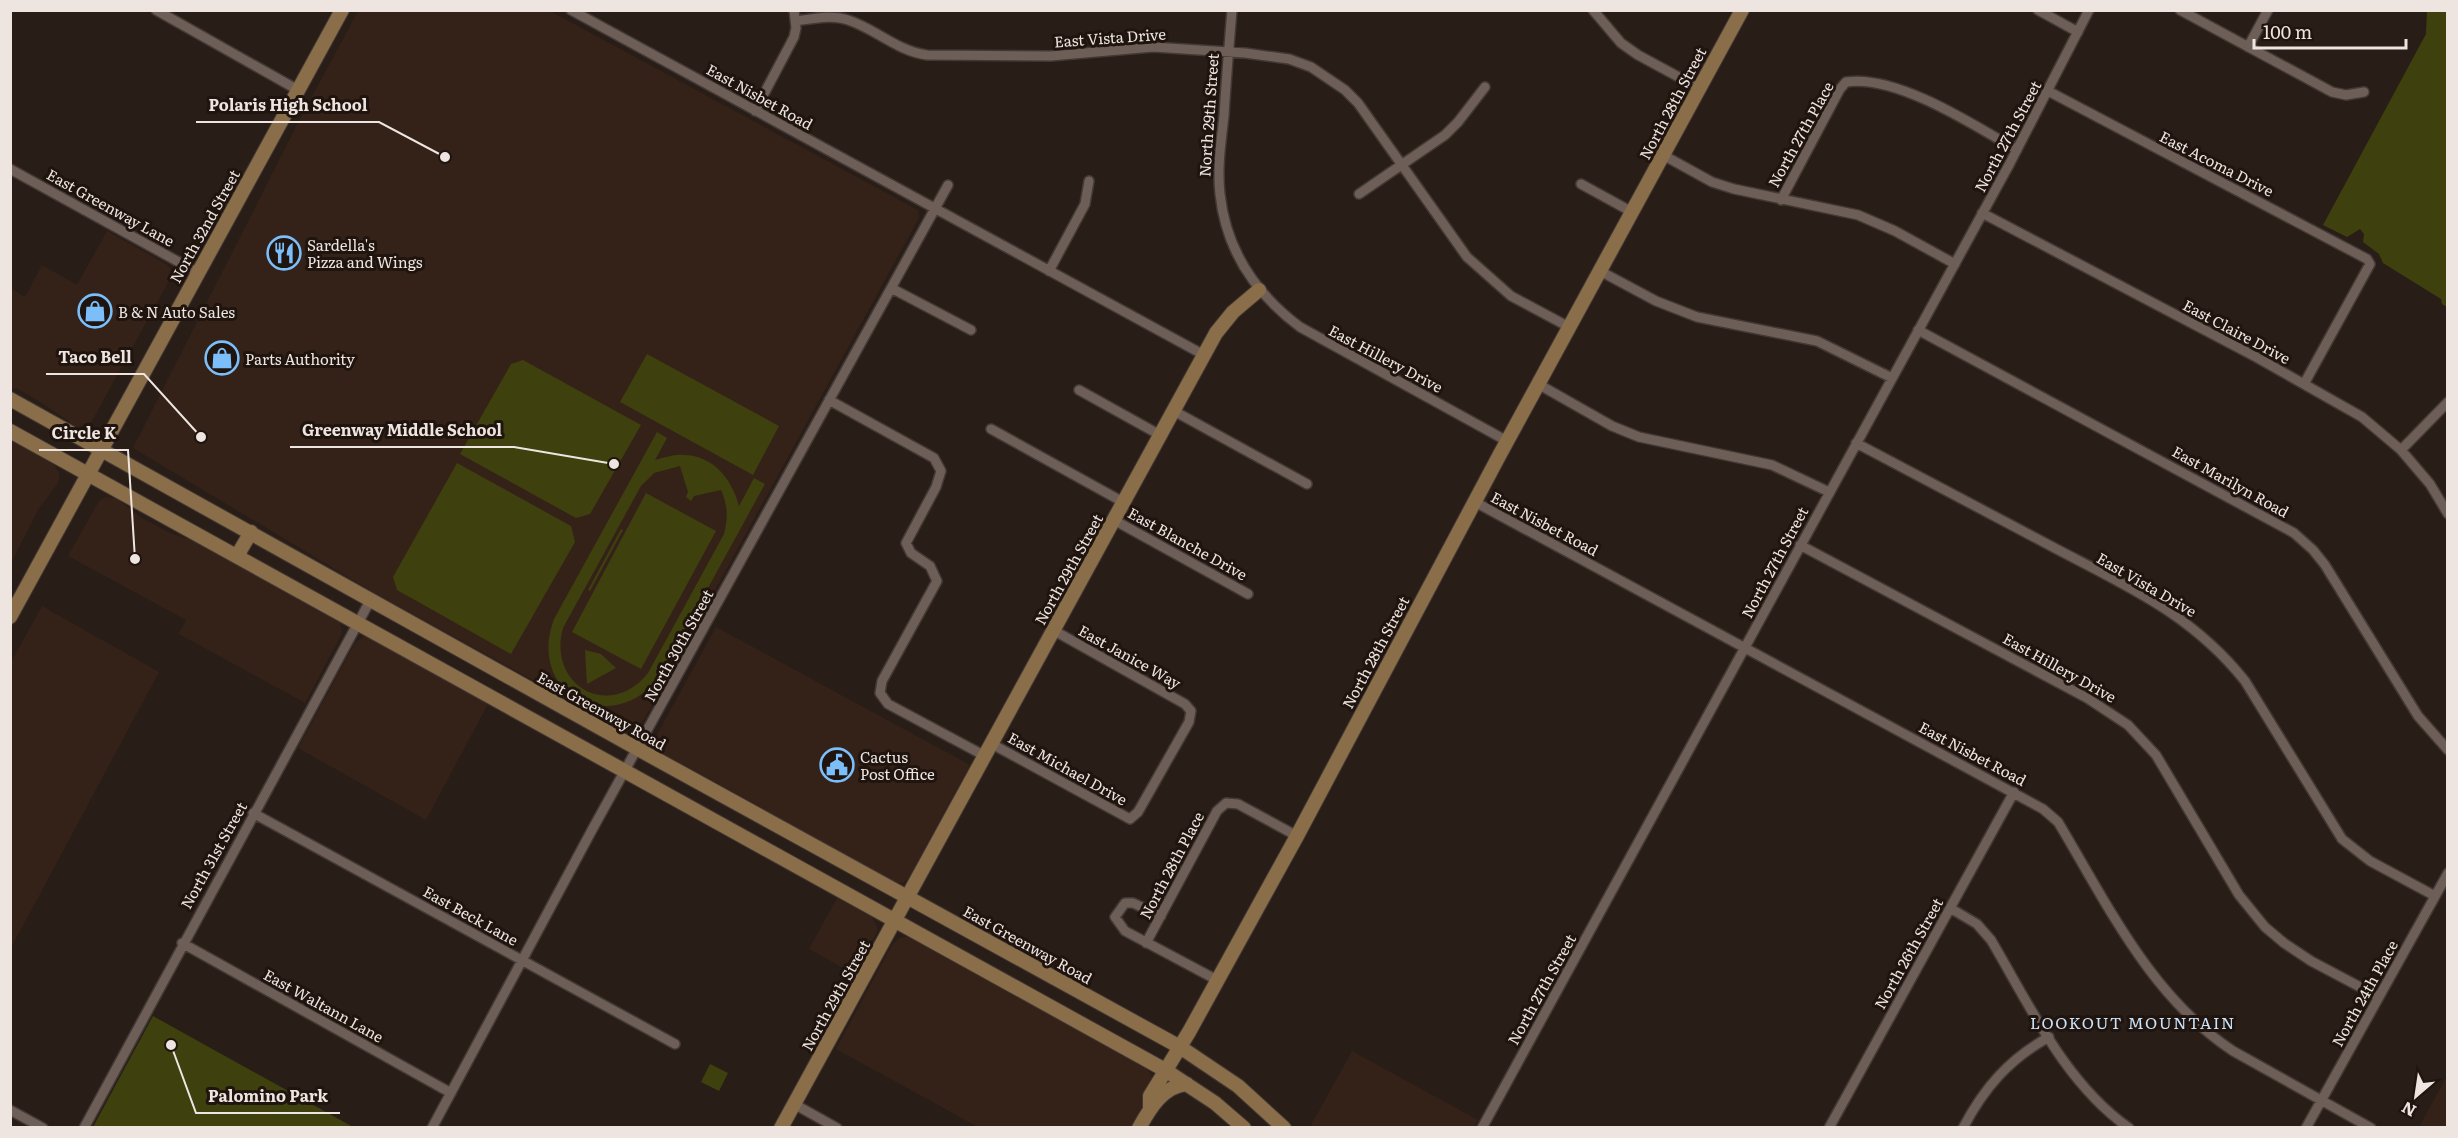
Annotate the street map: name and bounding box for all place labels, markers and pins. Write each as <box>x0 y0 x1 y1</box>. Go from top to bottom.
callout: Polaris High School <box>196 88 379 122</box>
place label: Sardella's Pizza and Wings <box>307 233 423 273</box>
restaurant icon: Sardella's Pizza and Wings <box>266 235 302 271</box>
shop icon: B & N Auto Sales <box>77 293 113 329</box>
place label: B & N Auto Sales <box>118 300 235 323</box>
callout: Taco Bell <box>46 340 144 374</box>
shop icon: Parts Authority <box>204 340 240 376</box>
place label: Parts Authority <box>245 347 355 370</box>
callout: Greenway Middle School <box>290 413 514 447</box>
callout: Circle K <box>39 416 128 450</box>
place label: Cactus Post Office <box>860 745 935 785</box>
public building icon: Cactus Post Office <box>819 747 855 783</box>
callout: Palomino Park <box>196 1079 340 1113</box>

